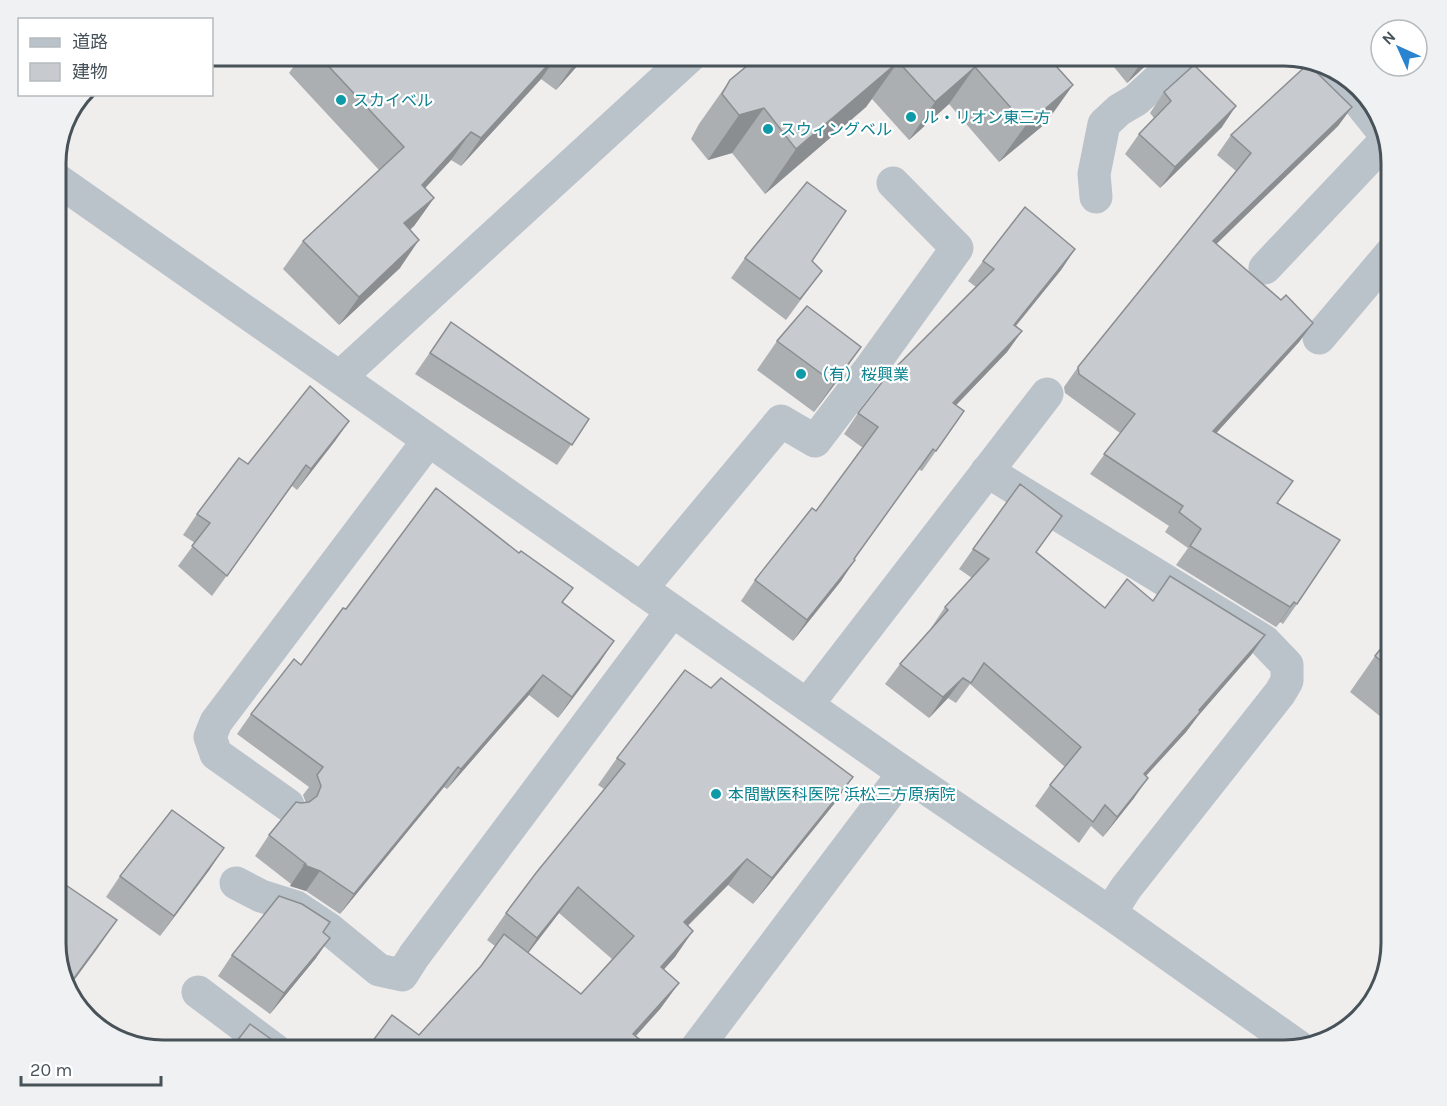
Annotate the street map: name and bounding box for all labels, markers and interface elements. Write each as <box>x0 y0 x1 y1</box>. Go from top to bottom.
legend <box>18 18 213 96</box>
north arrow <box>1369 18 1429 78</box>
text: N <box>1378 27 1400 49</box>
text: 道路 <box>72 31 108 53</box>
text: 建物 <box>72 61 108 83</box>
place label: スカイベル <box>353 91 433 110</box>
marker: スカイベル <box>334 93 348 107</box>
place label: ル・リオン東三方 <box>923 108 1051 127</box>
marker: ル・リオン東三方 <box>904 110 918 124</box>
place label: スウィングベル <box>780 120 892 139</box>
marker: スウィングベル <box>761 122 775 136</box>
place label: （有）桜興業 <box>813 365 909 384</box>
marker: （有）桜興業 <box>794 367 808 381</box>
place label: 本間獣医科医院 浜松三方原病院 <box>728 785 956 804</box>
marker: 本間獣医科医院 浜松三方原病院 <box>709 787 723 801</box>
scale bar <box>21 1049 160 1087</box>
text: 20 m <box>30 1059 72 1081</box>

